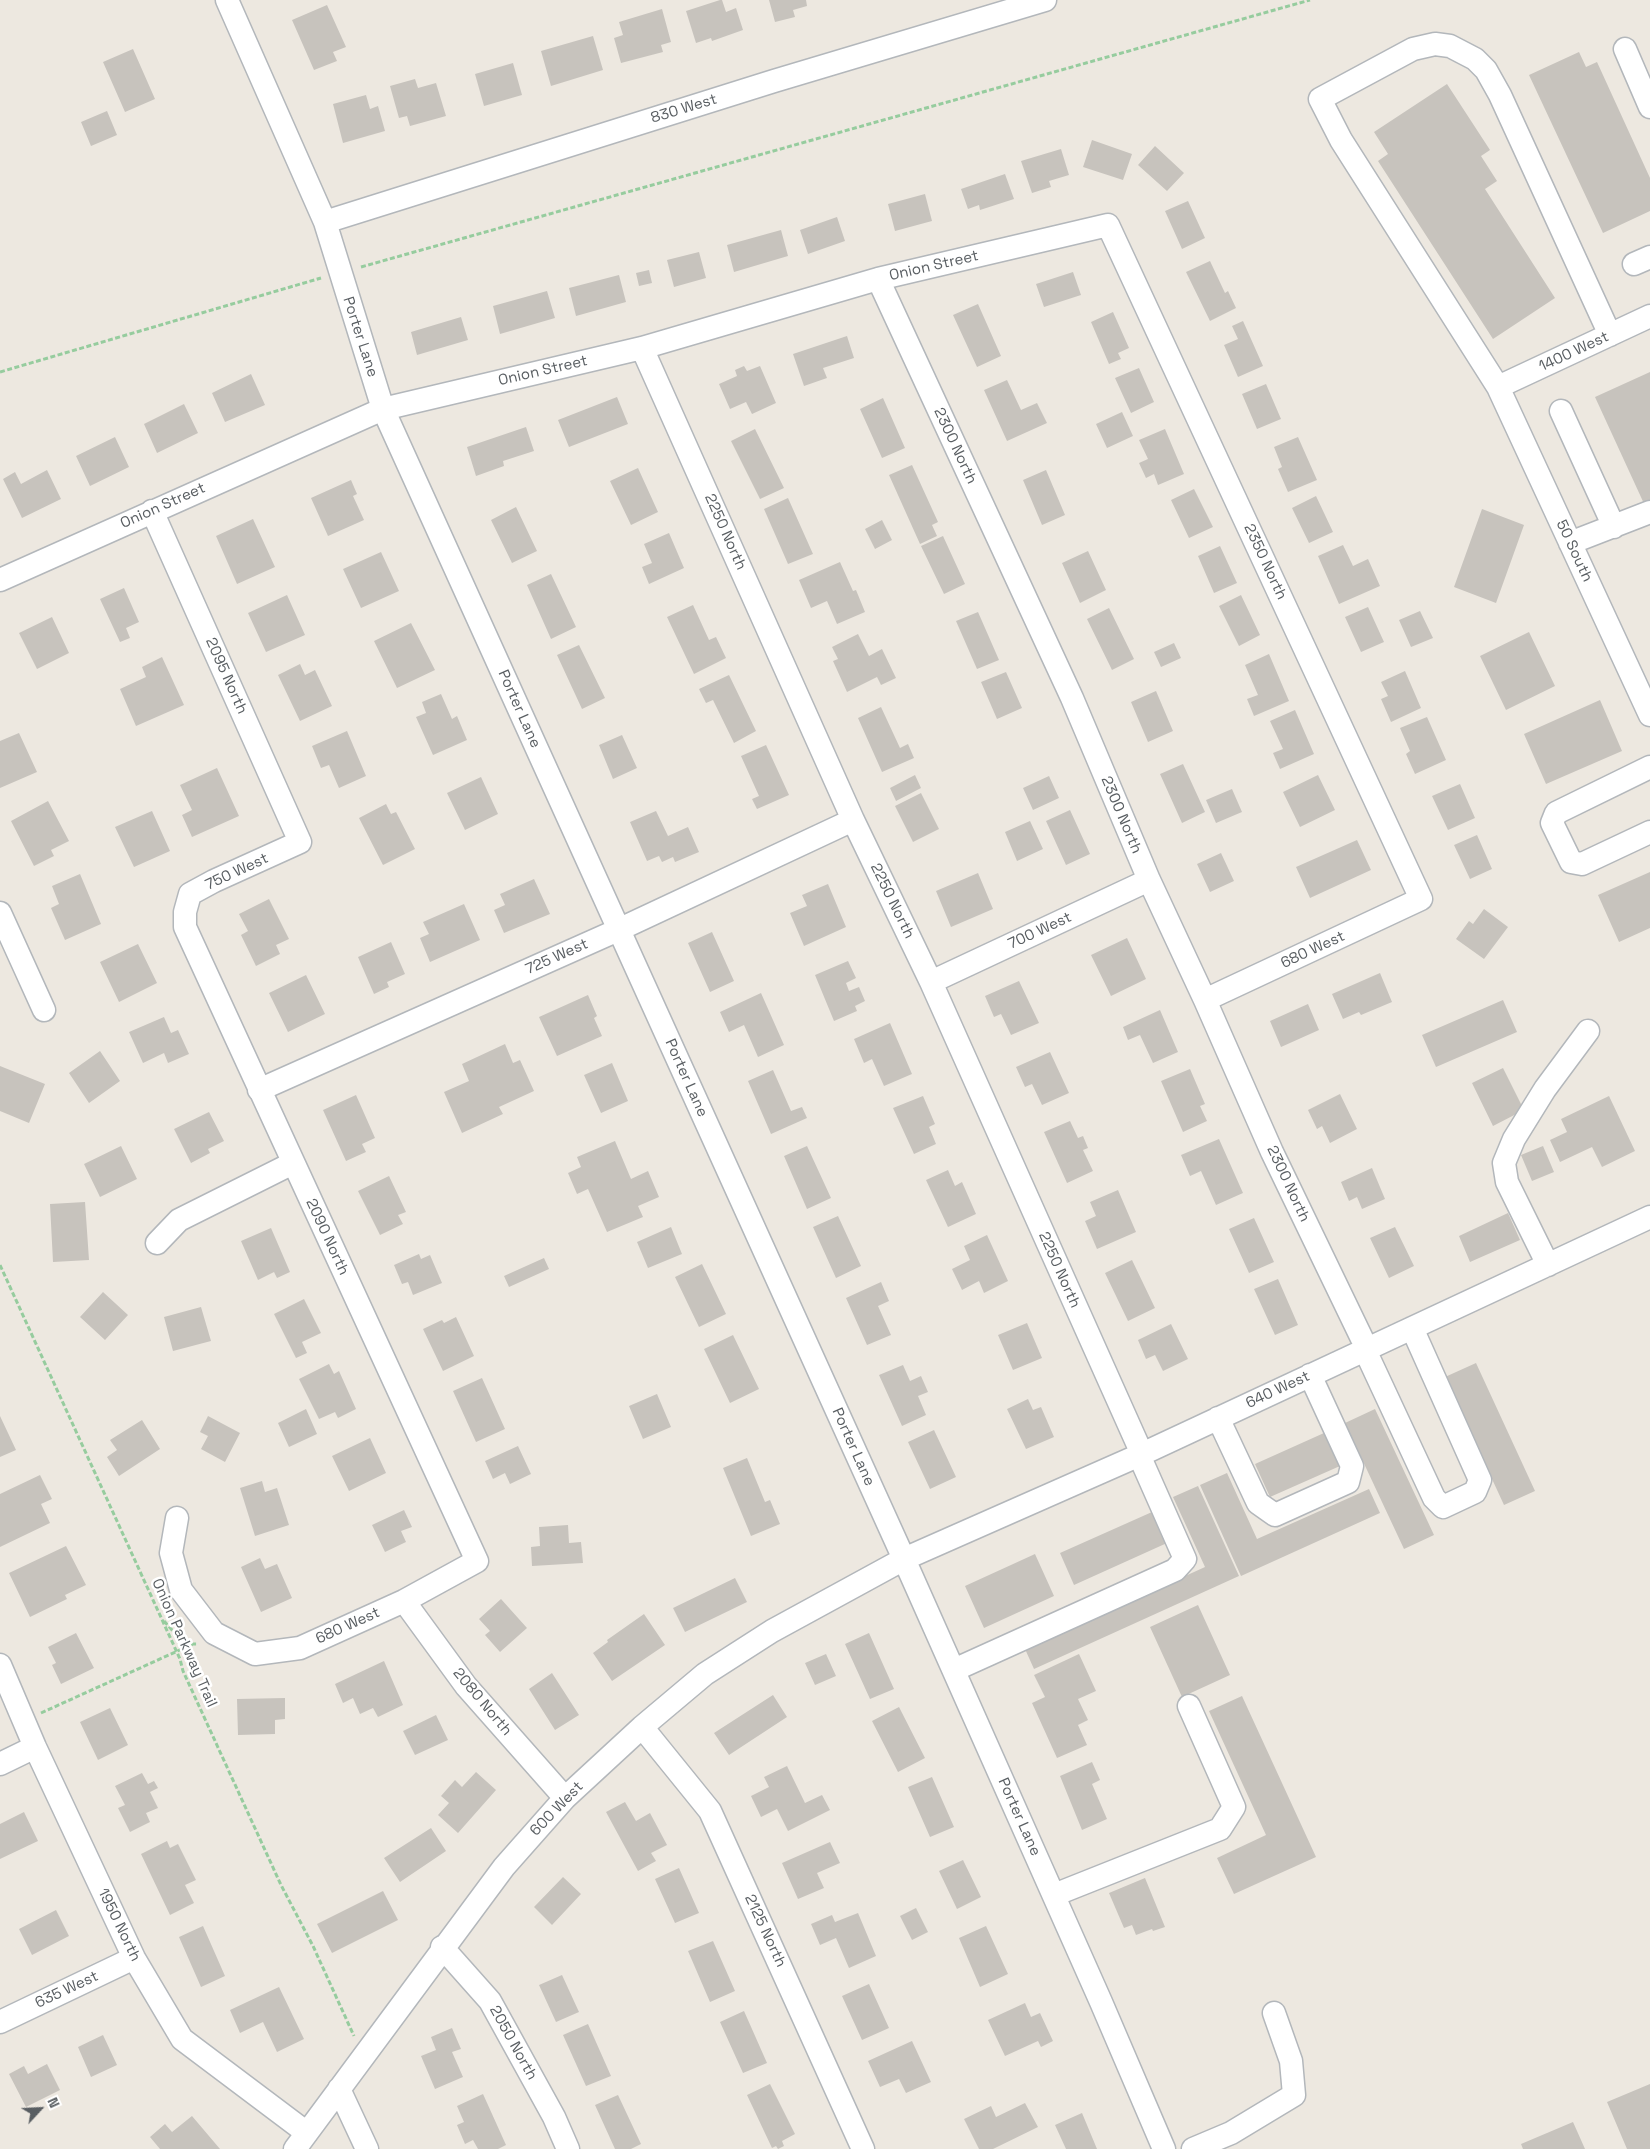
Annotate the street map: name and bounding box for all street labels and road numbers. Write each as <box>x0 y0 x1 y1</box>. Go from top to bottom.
street label: 830 West <box>649 90 719 128</box>
street label: Onion Street <box>888 247 980 285</box>
street label: Porter Lane <box>339 294 381 380</box>
street label: 1400 West <box>1536 328 1612 376</box>
street label: Onion Street <box>497 352 589 390</box>
street label: 2300 North <box>929 405 981 487</box>
street label: Onion Street <box>118 479 208 533</box>
street label: 2250 North <box>700 491 750 573</box>
street label: 50 South <box>1552 517 1596 585</box>
street label: 2350 North <box>1240 521 1290 603</box>
street label: 2095 North <box>201 635 251 717</box>
street label: Porter Lane <box>494 667 544 751</box>
street label: 2300 North <box>1097 774 1145 856</box>
street label: 750 West <box>203 850 271 894</box>
street label: 2250 North <box>866 860 918 942</box>
street label: 700 West <box>1005 909 1075 953</box>
street label: 680 West <box>1278 927 1348 973</box>
street label: 725 West <box>523 935 591 979</box>
street label: Porter Lane <box>661 1036 711 1120</box>
street label: 2300 North <box>1262 1143 1314 1225</box>
street label: 2090 North <box>301 1196 353 1278</box>
street label: 2250 North <box>1034 1229 1084 1311</box>
street label: 640 West <box>1243 1367 1313 1413</box>
street label: Porter Lane <box>828 1405 878 1489</box>
street label: Onion Parkway Trail <box>148 1576 220 1710</box>
street label: 680 West <box>313 1604 383 1648</box>
street label: 2080 North <box>449 1665 515 1739</box>
street label: Porter Lane <box>994 1775 1044 1859</box>
street label: 600 West <box>527 1778 587 1840</box>
street label: 1950 North <box>94 1886 144 1964</box>
street label: 2125 North <box>740 1892 790 1970</box>
street label: 635 West <box>33 1968 101 2012</box>
street label: 2050 North <box>485 2003 541 2083</box>

